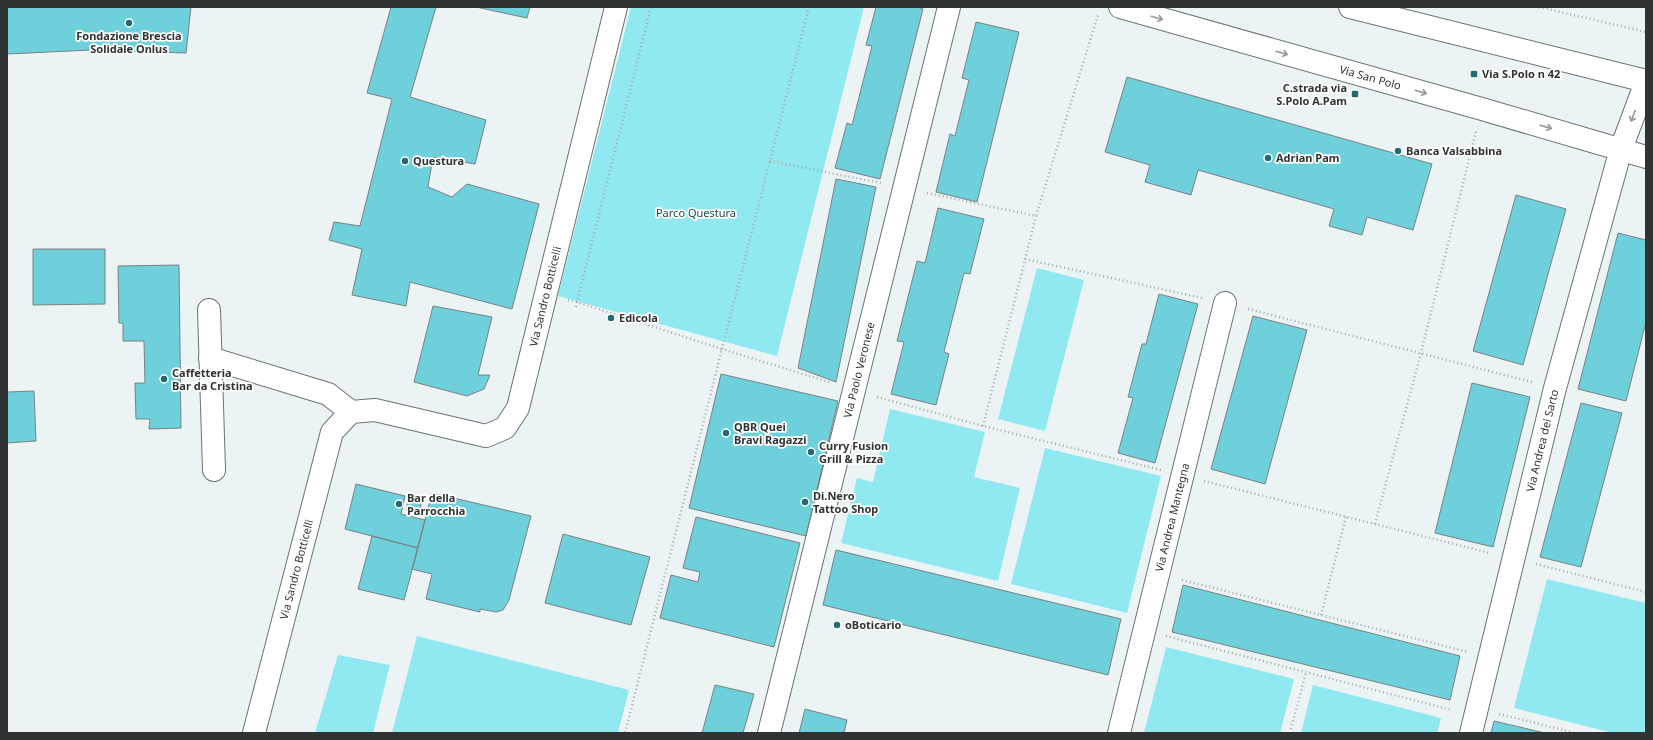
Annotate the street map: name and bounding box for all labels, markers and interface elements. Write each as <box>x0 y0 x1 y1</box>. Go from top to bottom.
one-way arrow <box>1150 14 1163 22</box>
marker: Fondazione Brescia Solidale Onlus <box>124 18 134 28</box>
place label: Fondazione Brescia Solidale Onlus <box>76 28 182 56</box>
one-way arrow <box>1276 50 1289 57</box>
street label: Via San Polo <box>1338 61 1403 93</box>
place label: Via S.Polo n 42 <box>1482 66 1560 81</box>
marker: Via S.Polo n 42 <box>1469 69 1479 79</box>
place label: C.strada via S.Polo A.Pam <box>1276 80 1347 108</box>
marker: C.strada via S.Polo A.Pam <box>1350 89 1360 99</box>
one-way arrow <box>1414 89 1427 96</box>
one-way arrow <box>1629 109 1637 121</box>
one-way arrow <box>1539 124 1552 131</box>
place label: Banca Valsabbina <box>1406 143 1502 158</box>
marker: Banca Valsabbina <box>1393 146 1403 156</box>
place label: Adrian Pam <box>1276 150 1340 165</box>
place label: Questura <box>413 153 464 168</box>
marker: Adrian Pam <box>1263 153 1273 163</box>
marker: Questura <box>400 156 410 166</box>
park label: Parco Questura <box>656 205 736 220</box>
street label: Via Sandro Botticelli <box>525 245 564 348</box>
place label: Edicola <box>619 310 658 325</box>
marker: Edicola <box>606 313 616 323</box>
street label: Via Paolo Veronese <box>839 320 878 419</box>
place label: Caffetteria Bar da Cristina <box>172 365 253 393</box>
marker: Caffetteria Bar da Cristina <box>159 374 169 384</box>
street label: Via Andrea del Sarto <box>1522 387 1561 493</box>
place label: QBR Quei Bravi Ragazzi <box>734 419 807 447</box>
marker: QBR Quei Bravi Ragazzi <box>721 428 731 438</box>
place label: Curry Fusion Grill & Pizza <box>819 438 888 466</box>
marker: Curry Fusion Grill & Pizza <box>806 447 816 457</box>
street label: Via Andrea Mantegna <box>1151 461 1192 573</box>
place label: Di.Nero Tattoo Shop <box>813 488 878 516</box>
place label: Bar della Parrocchia <box>407 490 465 518</box>
marker: Di.Nero Tattoo Shop <box>800 497 810 507</box>
marker: Bar della Parrocchia <box>394 499 404 509</box>
street label: Via Sandro Botticelli <box>276 518 316 621</box>
place label: oBoticario <box>845 617 902 632</box>
marker: oBoticario <box>832 620 842 630</box>

